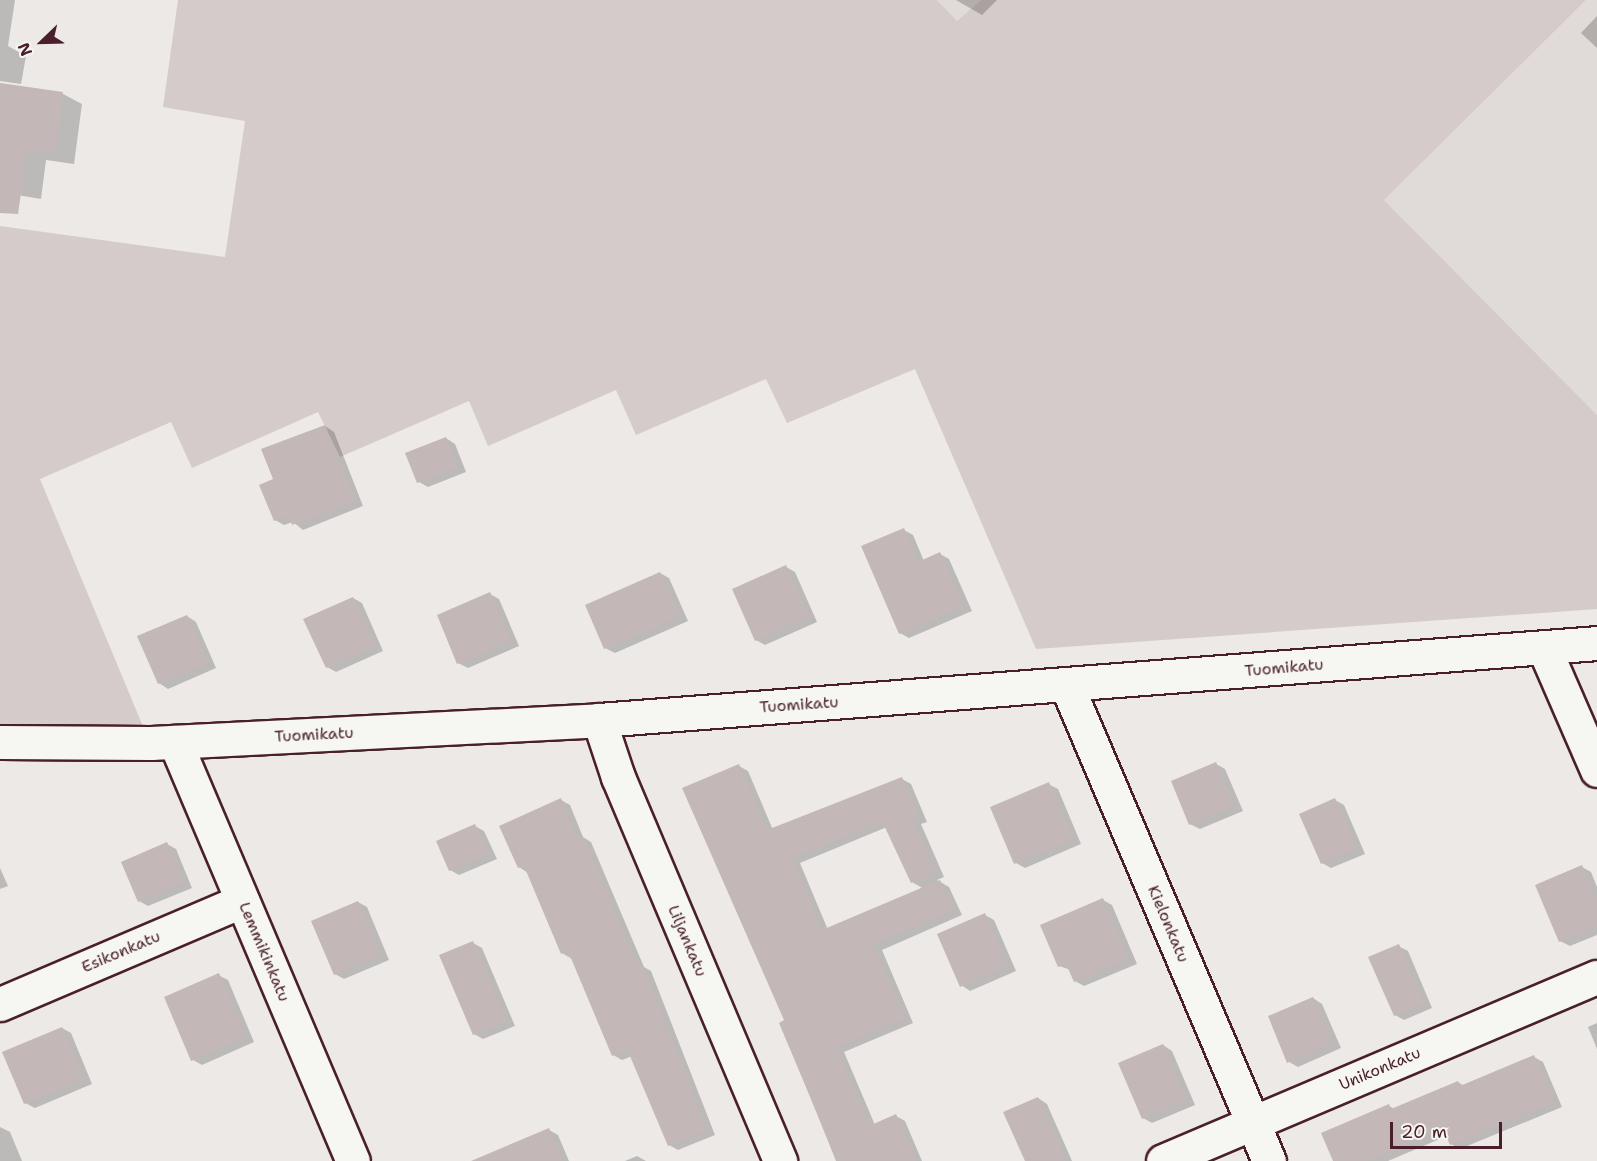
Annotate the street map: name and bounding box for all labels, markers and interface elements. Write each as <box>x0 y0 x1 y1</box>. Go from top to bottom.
north arrow <box>12 12 72 72</box>
text: N <box>13 39 37 59</box>
street label: Tuomikatu <box>1244 655 1324 681</box>
street label: Tuomikatu <box>759 693 839 717</box>
street label: Tuomikatu <box>274 723 354 747</box>
street label: Kielonkatu <box>1143 883 1193 965</box>
street label: Lemmikinkatu <box>234 899 294 1005</box>
street label: Liljankatu <box>663 902 711 980</box>
street label: Esikonkatu <box>79 927 163 977</box>
street label: Unikonkatu <box>1336 1043 1424 1095</box>
scale bar <box>1393 1110 1506 1148</box>
text: 20 m <box>1401 1120 1447 1144</box>

